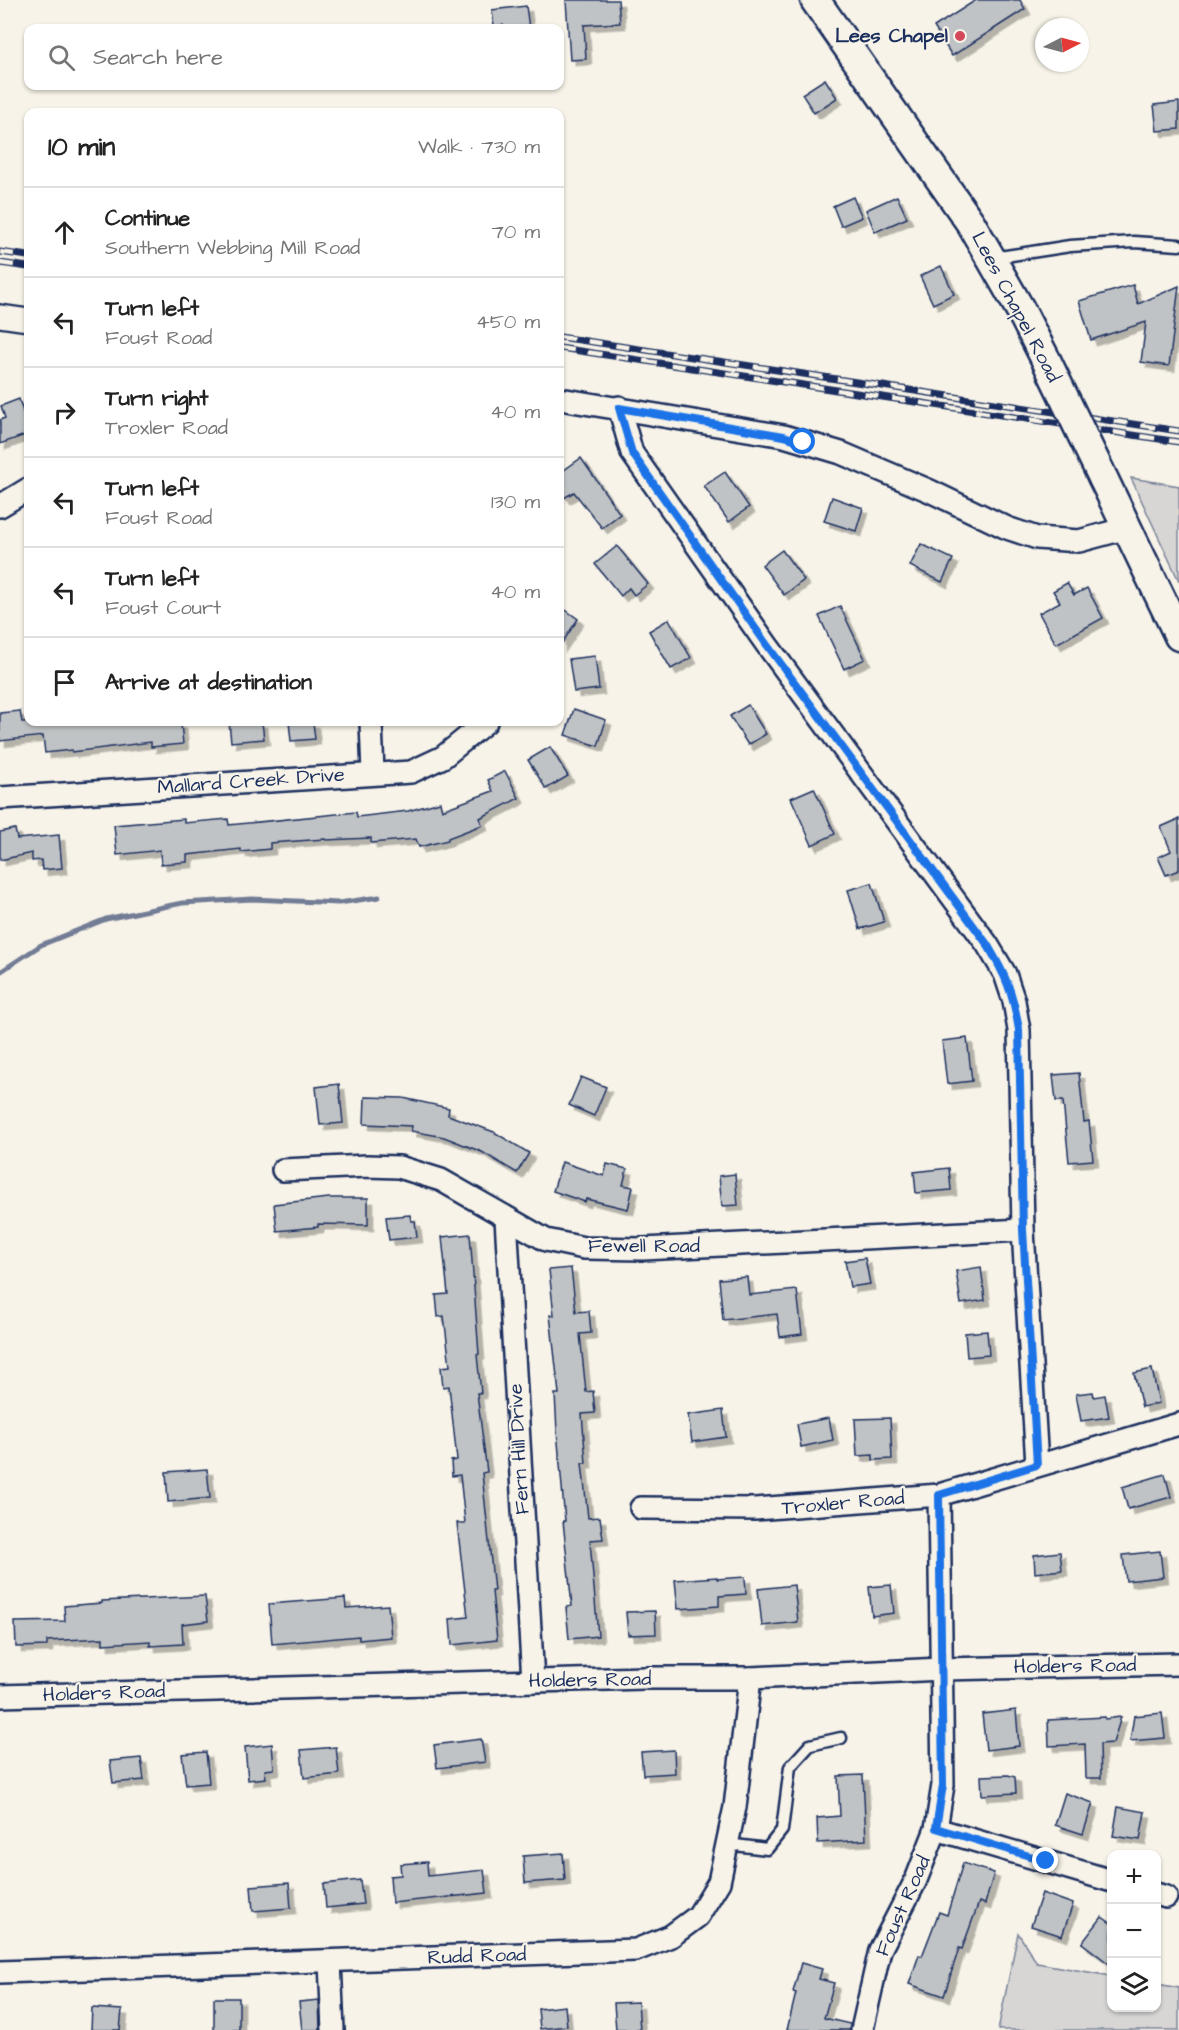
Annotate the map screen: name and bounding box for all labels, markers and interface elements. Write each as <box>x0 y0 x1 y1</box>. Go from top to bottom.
north arrow <box>1035 18 1089 72</box>
place label: Lees Chapel <box>835 22 948 50</box>
search box <box>24 24 564 90</box>
marker: Lees Chapel <box>953 29 967 43</box>
icon: search <box>45 41 78 74</box>
text: Search here <box>93 42 223 73</box>
text: 10 min <box>48 129 115 165</box>
text: Walk · 730 m <box>418 133 540 161</box>
text: Continue <box>105 203 190 234</box>
icon: ahead <box>48 216 81 249</box>
text: 70 m <box>492 218 540 246</box>
street label: Lees Chapel Road <box>964 227 1068 387</box>
text: Southern Webbing Mill Road <box>105 234 360 262</box>
text: Turn left <box>105 293 199 324</box>
icon: left <box>48 306 81 339</box>
text: 450 m <box>476 308 540 336</box>
text: Foust Road <box>105 324 212 352</box>
text: Turn right <box>105 383 208 414</box>
icon: right <box>48 396 81 429</box>
text: 40 m <box>490 398 540 426</box>
text: Troxler Road <box>105 414 228 442</box>
route start <box>789 428 815 454</box>
text: Turn left <box>105 473 199 504</box>
icon: left <box>48 486 81 519</box>
text: 130 m <box>491 488 540 516</box>
text: Foust Road <box>105 504 212 532</box>
text: Turn left <box>105 563 199 594</box>
icon: left <box>48 576 81 609</box>
text: 40 m <box>490 578 540 606</box>
text: Foust Court <box>105 594 221 622</box>
icon: arrive <box>48 666 81 699</box>
text: Arrive at destination <box>105 667 312 698</box>
street label: Mallard Creek Drive <box>156 760 346 802</box>
street label: Fewell Road <box>588 1232 700 1260</box>
street label: Fern Hill Drive <box>502 1382 536 1515</box>
street label: Troxler Road <box>780 1484 906 1522</box>
street label: Holders Road <box>1013 1651 1137 1681</box>
street label: Holders Road <box>528 1665 652 1695</box>
street label: Holders Road <box>42 1677 166 1709</box>
route end <box>1032 1847 1058 1873</box>
map controls <box>1107 1850 1161 2012</box>
button: + <box>1107 1850 1161 1904</box>
street label: Foust Road <box>868 1851 938 1961</box>
button: − <box>1107 1904 1161 1958</box>
street label: Rudd Road <box>427 1940 527 1972</box>
button: layers <box>1107 1958 1161 2012</box>

